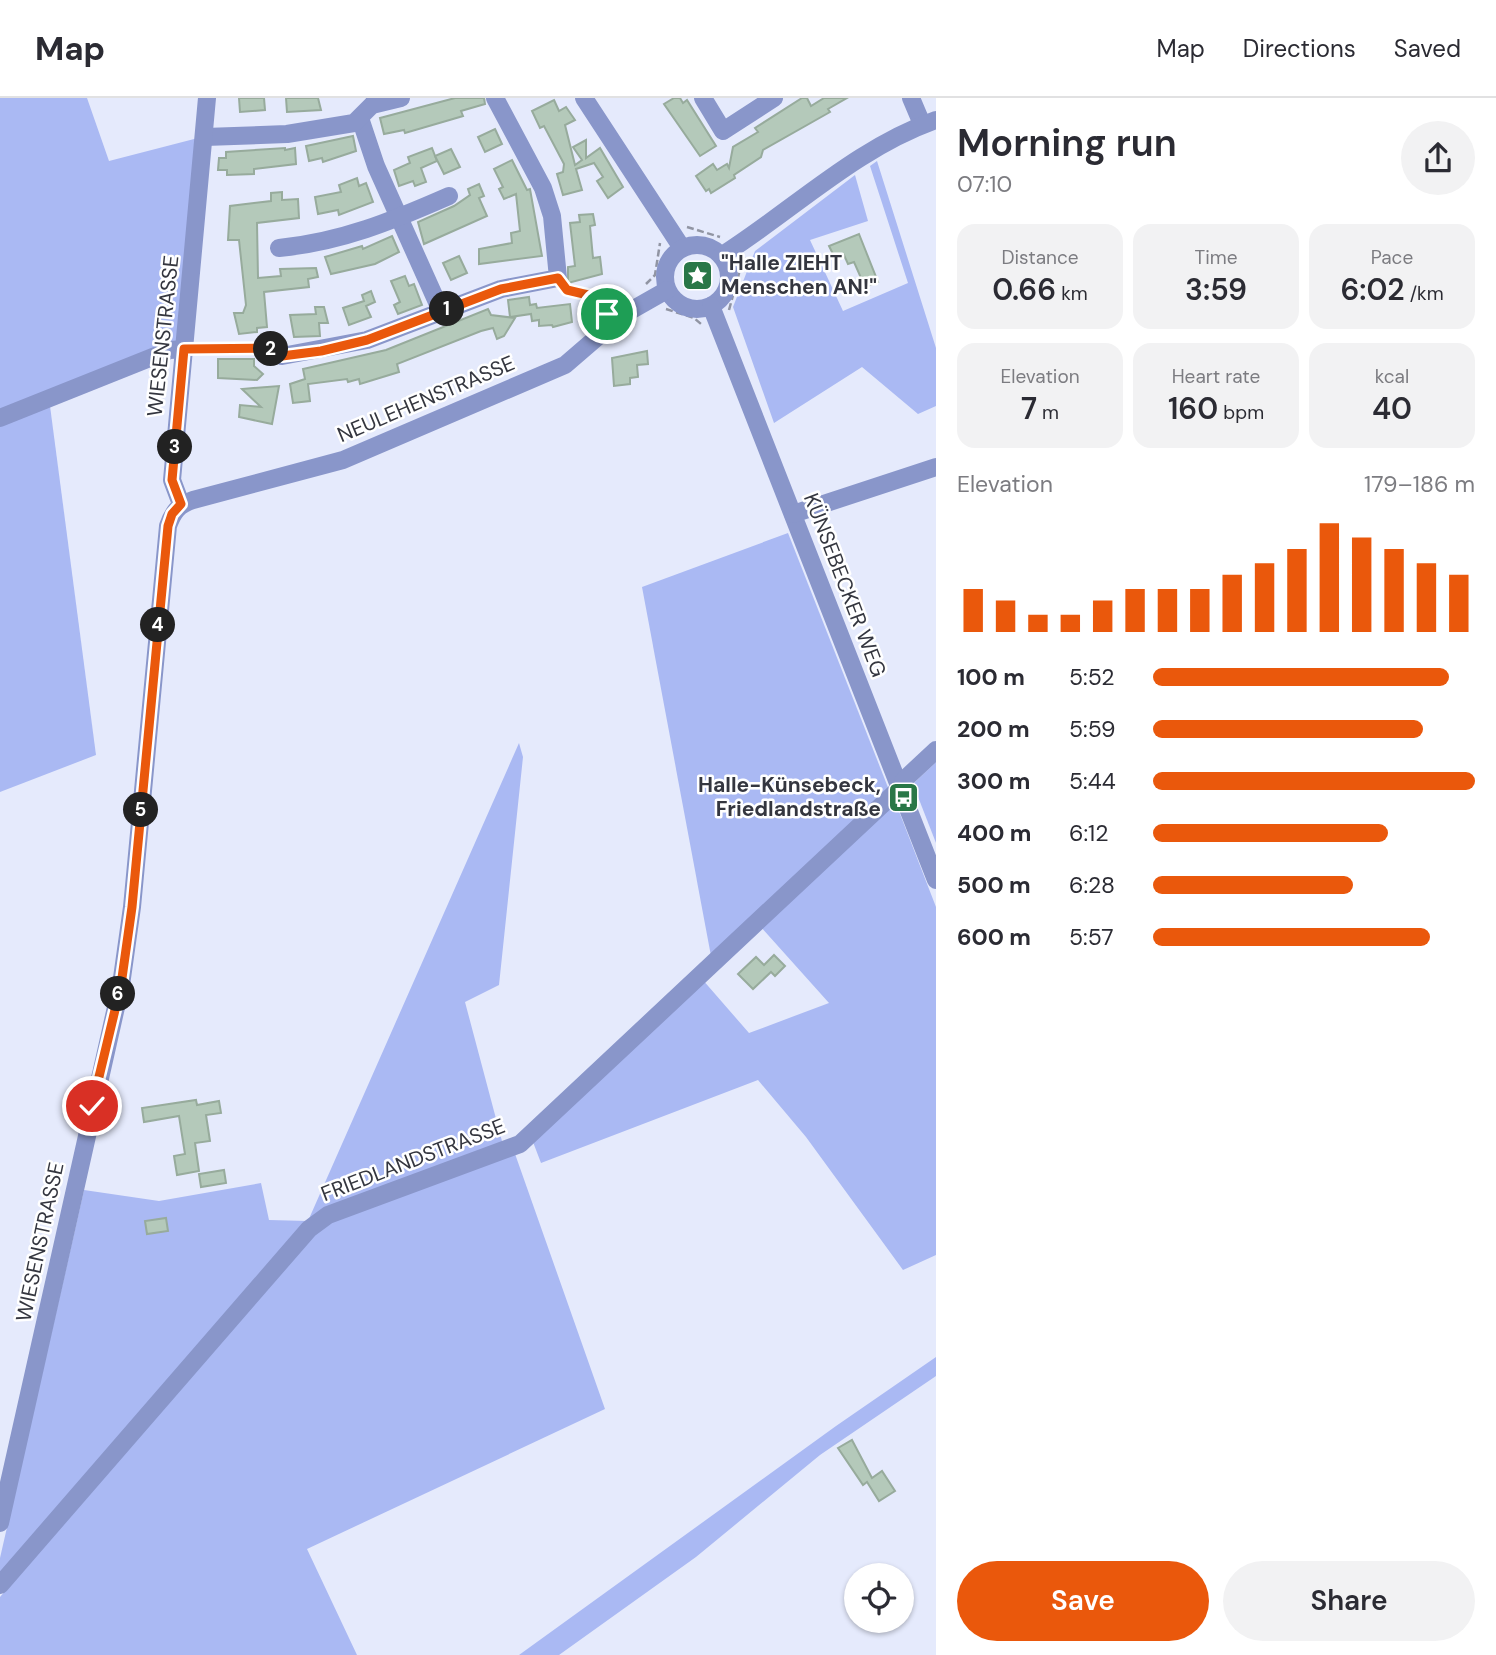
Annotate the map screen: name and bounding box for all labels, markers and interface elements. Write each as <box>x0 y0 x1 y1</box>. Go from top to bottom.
text: Map <box>35 27 105 70</box>
text: Map <box>1157 33 1205 64</box>
text: Directions <box>1243 33 1356 64</box>
text: Saved <box>1394 33 1461 64</box>
text: Morning run <box>957 118 1177 168</box>
button: share <box>1401 121 1475 195</box>
text: 07:10 <box>957 169 1012 199</box>
text: Distance <box>1001 245 1079 270</box>
text: Time <box>1195 245 1237 270</box>
text: Pace <box>1371 245 1413 270</box>
place label: "Halle ZIEHT Menschen AN!" <box>721 249 877 301</box>
street label: WIESENSTRASSE <box>141 254 185 418</box>
place icon: "Halle ZIEHT Menschen AN!" <box>681 258 715 292</box>
text: 0.66 <box>992 270 1056 309</box>
text: 3:59 <box>1185 270 1247 309</box>
text: 6:02 <box>1340 270 1405 309</box>
text: km <box>1056 281 1088 306</box>
text: /km <box>1405 281 1444 306</box>
pin <box>577 284 637 344</box>
pin: 1 <box>430 292 464 326</box>
icon: arrive <box>588 295 626 333</box>
text: 1 <box>443 296 450 321</box>
pin: 2 <box>254 331 288 366</box>
text: 2 <box>265 336 276 361</box>
street label: NEULEHENSTRASSE <box>333 349 519 449</box>
text: Elevation <box>1000 364 1080 389</box>
text: Heart rate <box>1172 364 1260 389</box>
text: kcal <box>1375 364 1409 389</box>
text: 7 <box>1021 389 1037 428</box>
text: 160 <box>1168 389 1218 428</box>
text: 40 <box>1372 389 1412 428</box>
text: m <box>1037 400 1059 425</box>
text: bpm <box>1218 400 1264 425</box>
pin: 3 <box>158 430 192 464</box>
text: 3 <box>169 434 180 459</box>
text: Elevation <box>957 469 1053 499</box>
text: 179–186 m <box>1364 469 1475 499</box>
street label: KÜNSEBECKER WEG <box>797 489 893 681</box>
pin: 4 <box>140 608 176 642</box>
text: 4 <box>151 612 164 637</box>
text: 100 m <box>957 662 1025 692</box>
text: 5:52 <box>1069 662 1115 692</box>
text: 200 m <box>957 714 1030 744</box>
text: 5:59 <box>1069 714 1115 744</box>
text: 300 m <box>957 766 1030 796</box>
text: 5:44 <box>1069 766 1116 796</box>
place label: Halle-Künsebeck, Friedlandstraße <box>698 771 881 823</box>
bus stop icon: Halle-Künsebeck, Friedlandstraße <box>887 780 921 814</box>
pin: 5 <box>124 792 158 828</box>
text: 5 <box>135 797 146 822</box>
text: 400 m <box>957 818 1031 848</box>
text: 6:12 <box>1069 818 1109 848</box>
text: 500 m <box>957 870 1031 900</box>
text: 6:28 <box>1069 870 1115 900</box>
text: 600 m <box>957 922 1031 952</box>
text: 5:57 <box>1069 922 1114 952</box>
pin: 6 <box>100 976 136 1012</box>
text: 6 <box>111 981 124 1006</box>
pin <box>62 1076 122 1136</box>
icon: check <box>73 1087 111 1125</box>
street label: FRIEDLANDSTRASSE <box>317 1112 509 1208</box>
street label: WIESENSTRASSE <box>9 1160 71 1324</box>
button: Save <box>957 1561 1209 1641</box>
button: Share <box>1223 1561 1475 1641</box>
map controls <box>844 1563 914 1633</box>
button: locate <box>844 1563 914 1633</box>

